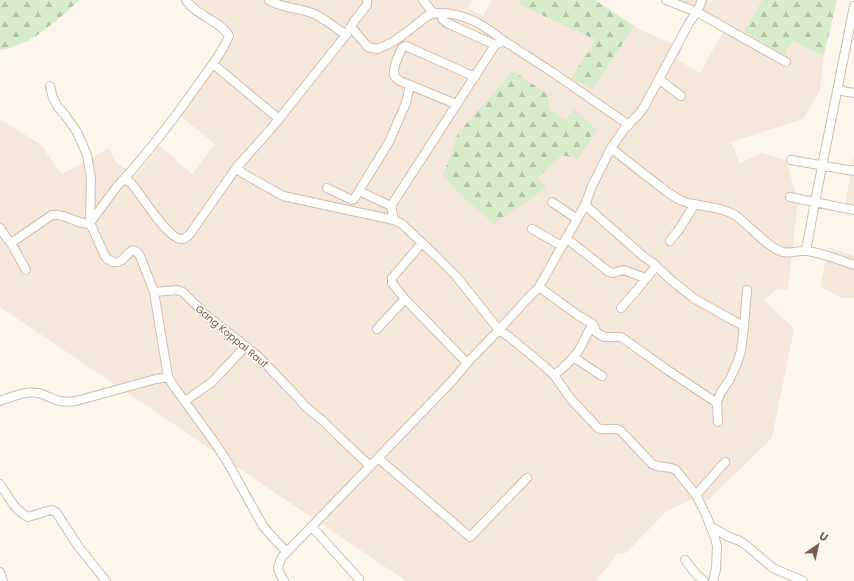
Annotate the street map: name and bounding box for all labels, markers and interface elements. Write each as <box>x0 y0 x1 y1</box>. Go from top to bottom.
street label: Gang Koppal Rauf <box>192 301 271 371</box>
north arrow <box>798 525 838 565</box>
text: U <box>816 528 831 546</box>

